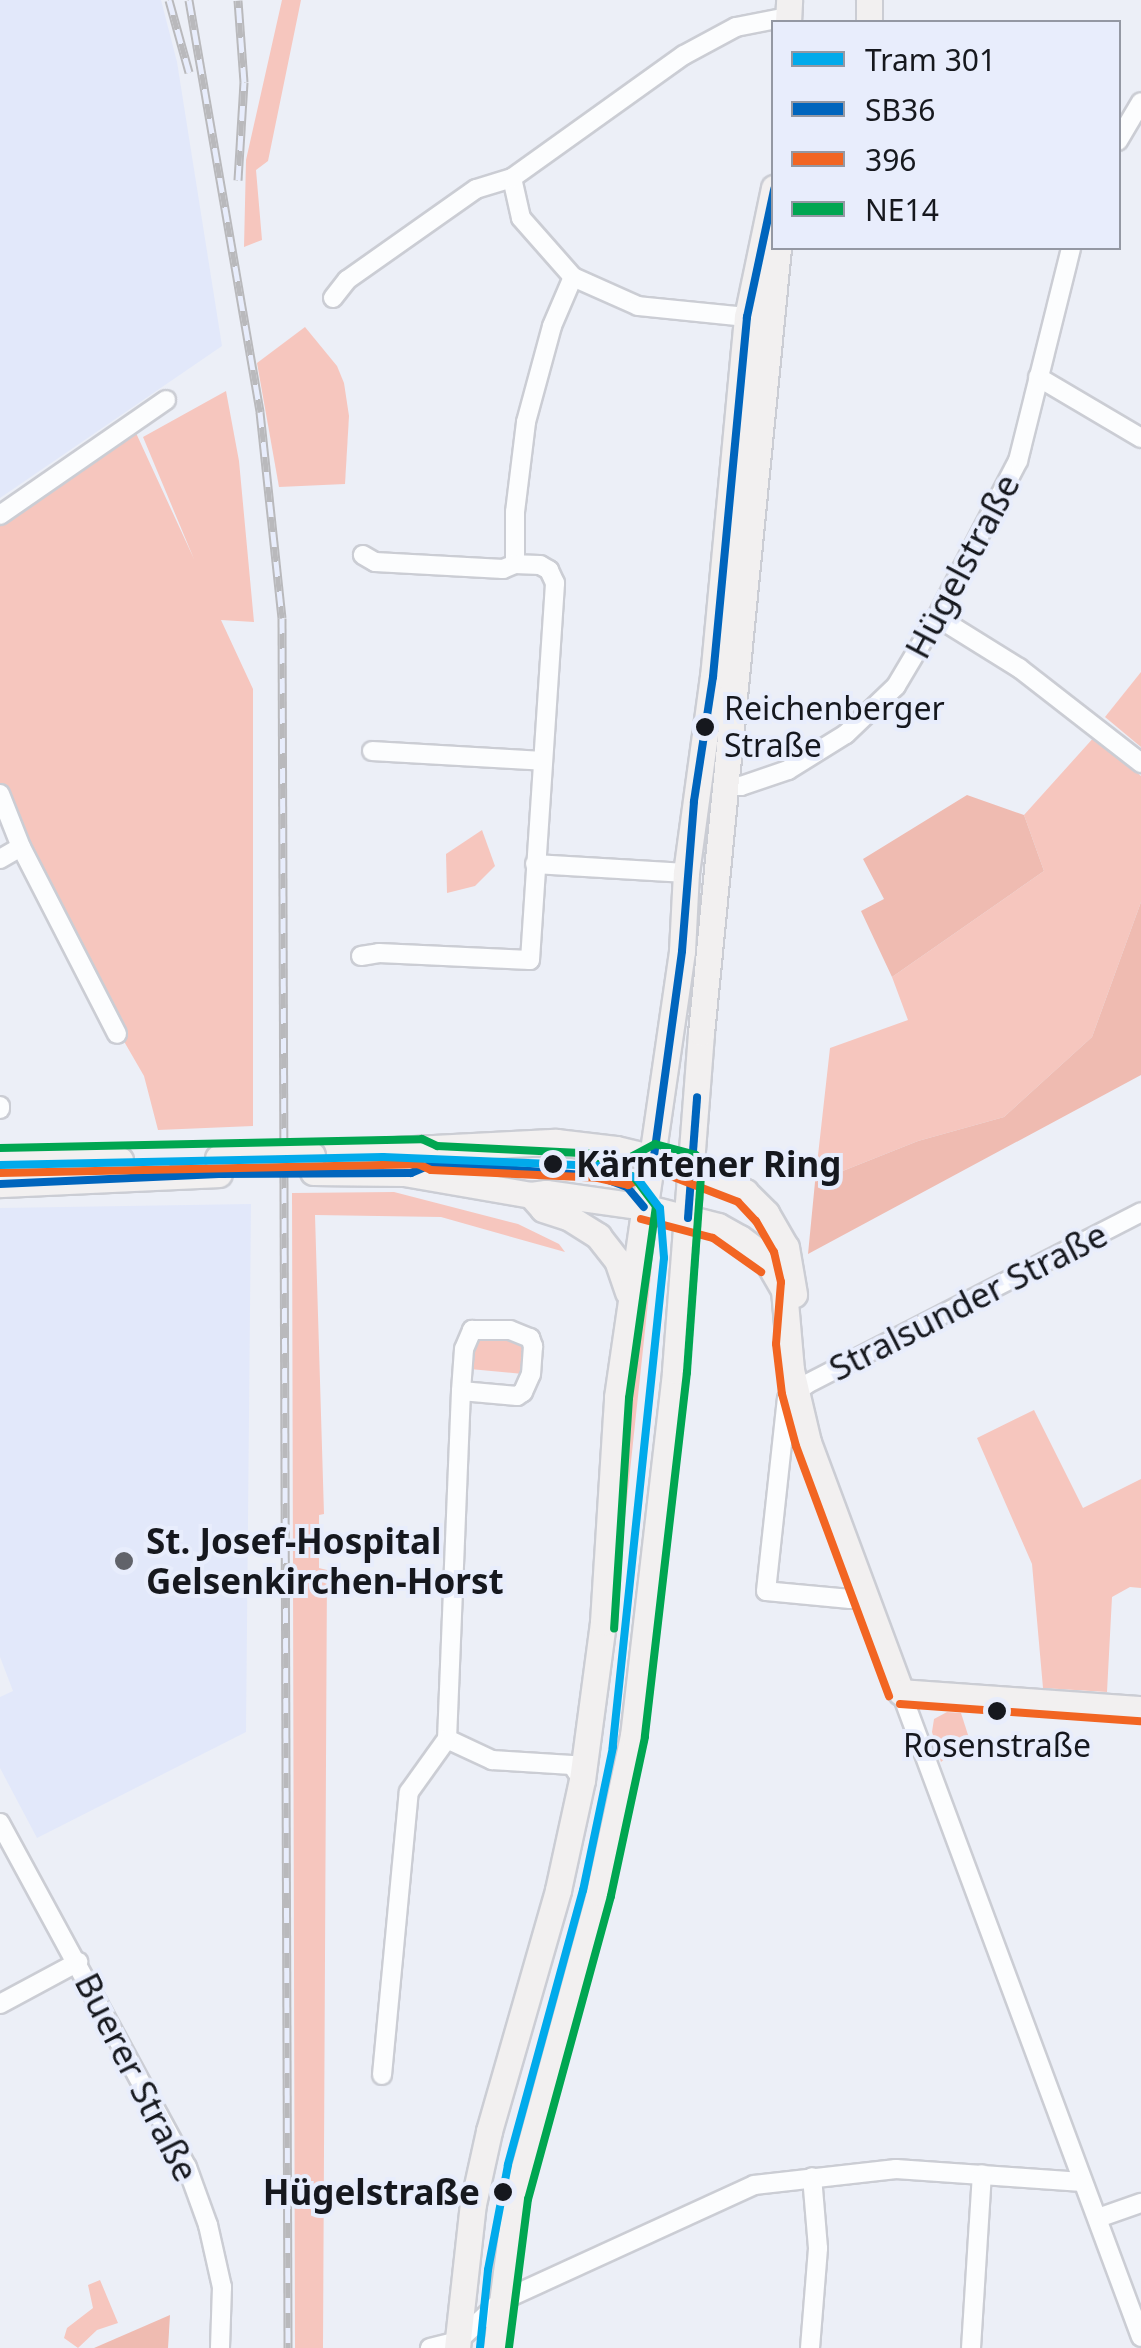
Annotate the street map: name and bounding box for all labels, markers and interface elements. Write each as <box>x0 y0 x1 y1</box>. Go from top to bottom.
legend <box>771 20 1121 250</box>
text: Tram 301 <box>865 39 996 80</box>
text: SB36 <box>865 89 935 130</box>
text: 396 <box>865 139 916 180</box>
text: NE14 <box>865 189 939 230</box>
street label: Hügelstraße <box>896 467 1028 665</box>
place label: Reichenberger Straße <box>724 690 945 765</box>
marker: Reichenberger Straße <box>695 717 715 737</box>
place label: Kärntener Ring <box>576 1143 841 1185</box>
marker: Kärntener Ring <box>540 1151 566 1177</box>
street label: Stralsunder Straße <box>822 1213 1114 1389</box>
place label: St. Josef-Hospital Gelsenkirchen-Horst <box>146 1520 504 1602</box>
marker: St. Josef-Hospital Gelsenkirchen-Horst <box>111 1548 137 1574</box>
marker: Rosenstraße <box>987 1701 1007 1721</box>
place label: Rosenstraße <box>903 1726 1091 1764</box>
street label: Buerer Straße <box>66 1966 208 2188</box>
place label: Hügelstraße <box>263 2171 480 2213</box>
marker: Hügelstraße <box>490 2179 516 2205</box>

